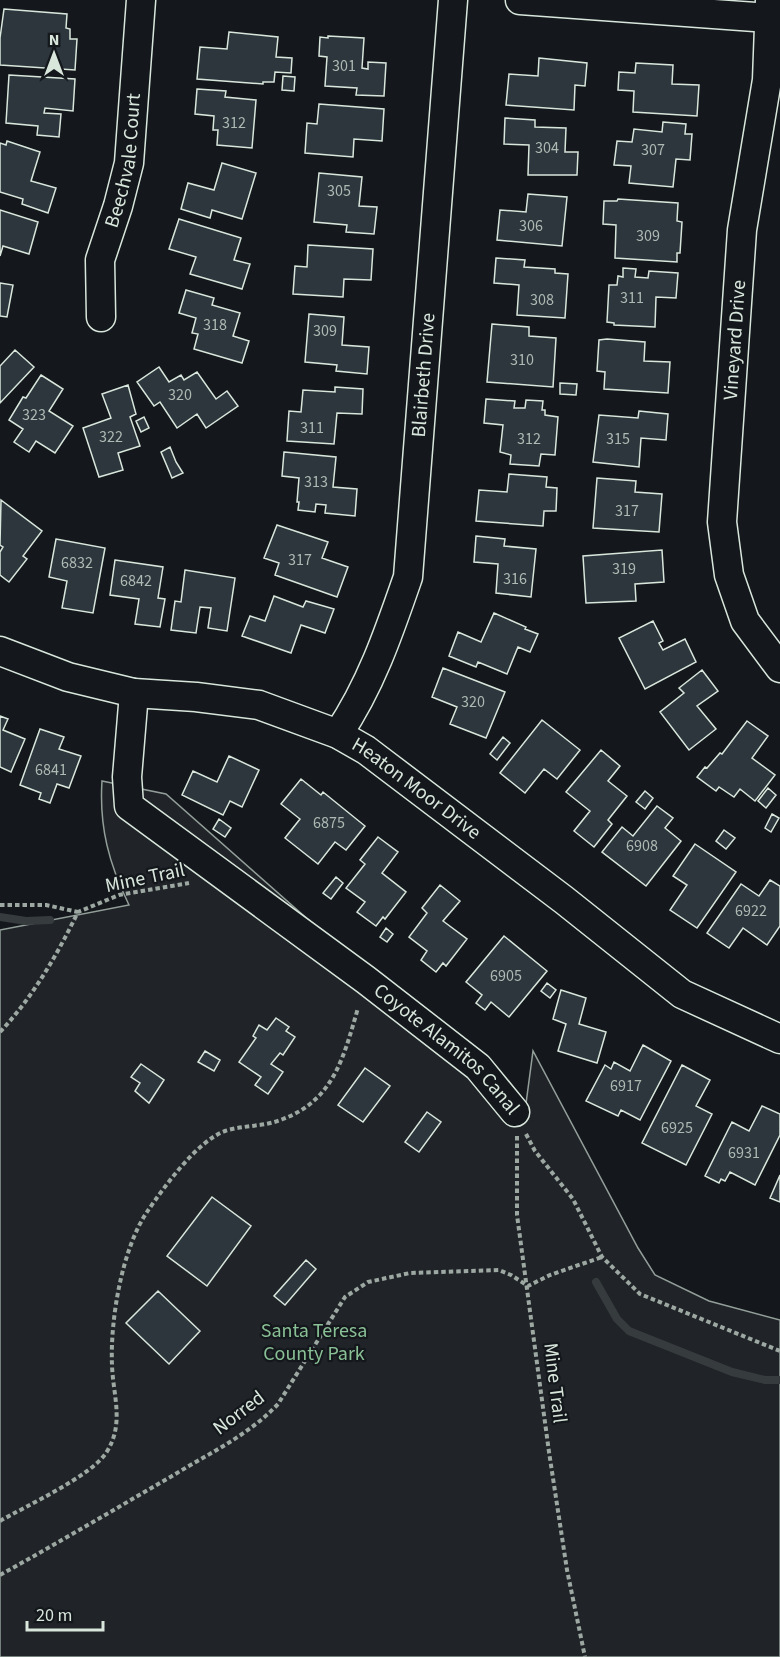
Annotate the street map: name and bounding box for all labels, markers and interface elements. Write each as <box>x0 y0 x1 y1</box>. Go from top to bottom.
north arrow <box>24 24 84 84</box>
text: N <box>49 29 59 51</box>
house number: 301 <box>332 55 356 77</box>
street label: Beechvale Court <box>98 92 148 232</box>
house number: 312 <box>222 112 246 134</box>
house number: 304 <box>535 137 559 159</box>
house number: 307 <box>641 139 665 161</box>
house number: 305 <box>327 180 351 202</box>
house number: 306 <box>519 215 543 237</box>
house number: 309 <box>636 225 660 247</box>
street label: Vineyard Drive <box>717 279 753 401</box>
house number: 311 <box>620 287 644 309</box>
house number: 308 <box>530 289 554 311</box>
street label: Blairbeth Drive <box>405 312 443 438</box>
house number: 318 <box>203 314 227 336</box>
house number: 309 <box>313 320 337 342</box>
house number: 310 <box>510 349 534 371</box>
house number: 320 <box>168 384 192 406</box>
house number: 323 <box>22 404 46 426</box>
house number: 311 <box>300 417 324 439</box>
house number: 322 <box>99 426 123 448</box>
house number: 312 <box>517 428 541 450</box>
house number: 315 <box>606 428 630 450</box>
house number: 313 <box>304 471 328 493</box>
house number: 317 <box>615 500 639 522</box>
house number: 317 <box>288 549 312 571</box>
house number: 6832 <box>61 552 93 574</box>
house number: 319 <box>612 558 636 580</box>
house number: 316 <box>503 568 527 590</box>
house number: 6842 <box>120 570 152 592</box>
house number: 320 <box>461 691 485 713</box>
street label: Heaton Moor Drive <box>347 731 487 846</box>
house number: 6841 <box>35 759 67 781</box>
house number: 6875 <box>313 812 345 834</box>
house number: 6908 <box>626 835 658 857</box>
street label: Mine Trail <box>103 856 187 900</box>
house number: 6922 <box>735 900 767 922</box>
house number: 6905 <box>490 965 522 987</box>
street label: Coyote Alamitos Canal <box>368 977 526 1121</box>
house number: 6917 <box>610 1075 642 1097</box>
house number: 6925 <box>661 1117 693 1139</box>
house number: 6931 <box>728 1142 760 1164</box>
park label: Santa Teresa County Park <box>261 1317 367 1368</box>
street label: Mine Trail <box>536 1341 574 1425</box>
street label: Norred <box>207 1384 271 1442</box>
scale bar <box>27 1594 104 1632</box>
text: 20 m <box>36 1603 72 1628</box>

